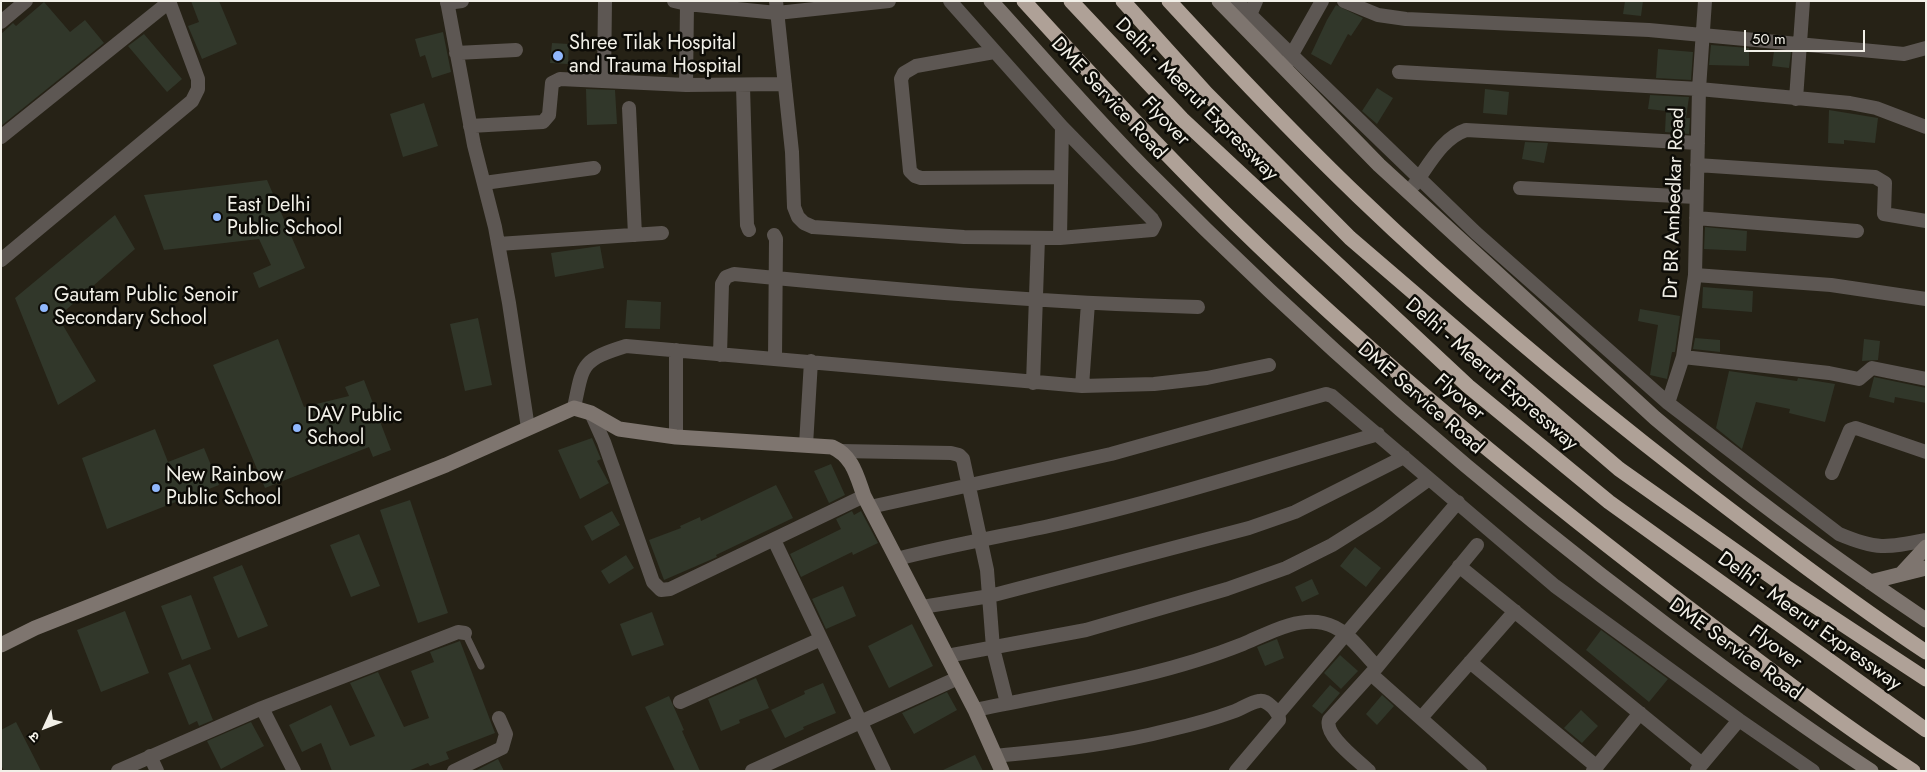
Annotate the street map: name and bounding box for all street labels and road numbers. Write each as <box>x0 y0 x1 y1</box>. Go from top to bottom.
street label: Delhi - Meerut Expressway <box>1109 13 1283 187</box>
street label: DME Service Road <box>1045 33 1171 165</box>
street label: Flyover <box>1136 92 1194 152</box>
street label: Dr BR Ambedkar Road <box>1660 107 1690 299</box>
street label: Delhi - Meerut Expressway <box>1400 293 1582 457</box>
street label: DME Service Road <box>1352 338 1488 460</box>
street label: Flyover <box>1429 369 1489 427</box>
street label: Delhi - Meerut Expressway <box>1713 547 1905 697</box>
street label: DME Service Road <box>1664 594 1806 706</box>
street label: Flyover <box>1744 621 1806 675</box>

